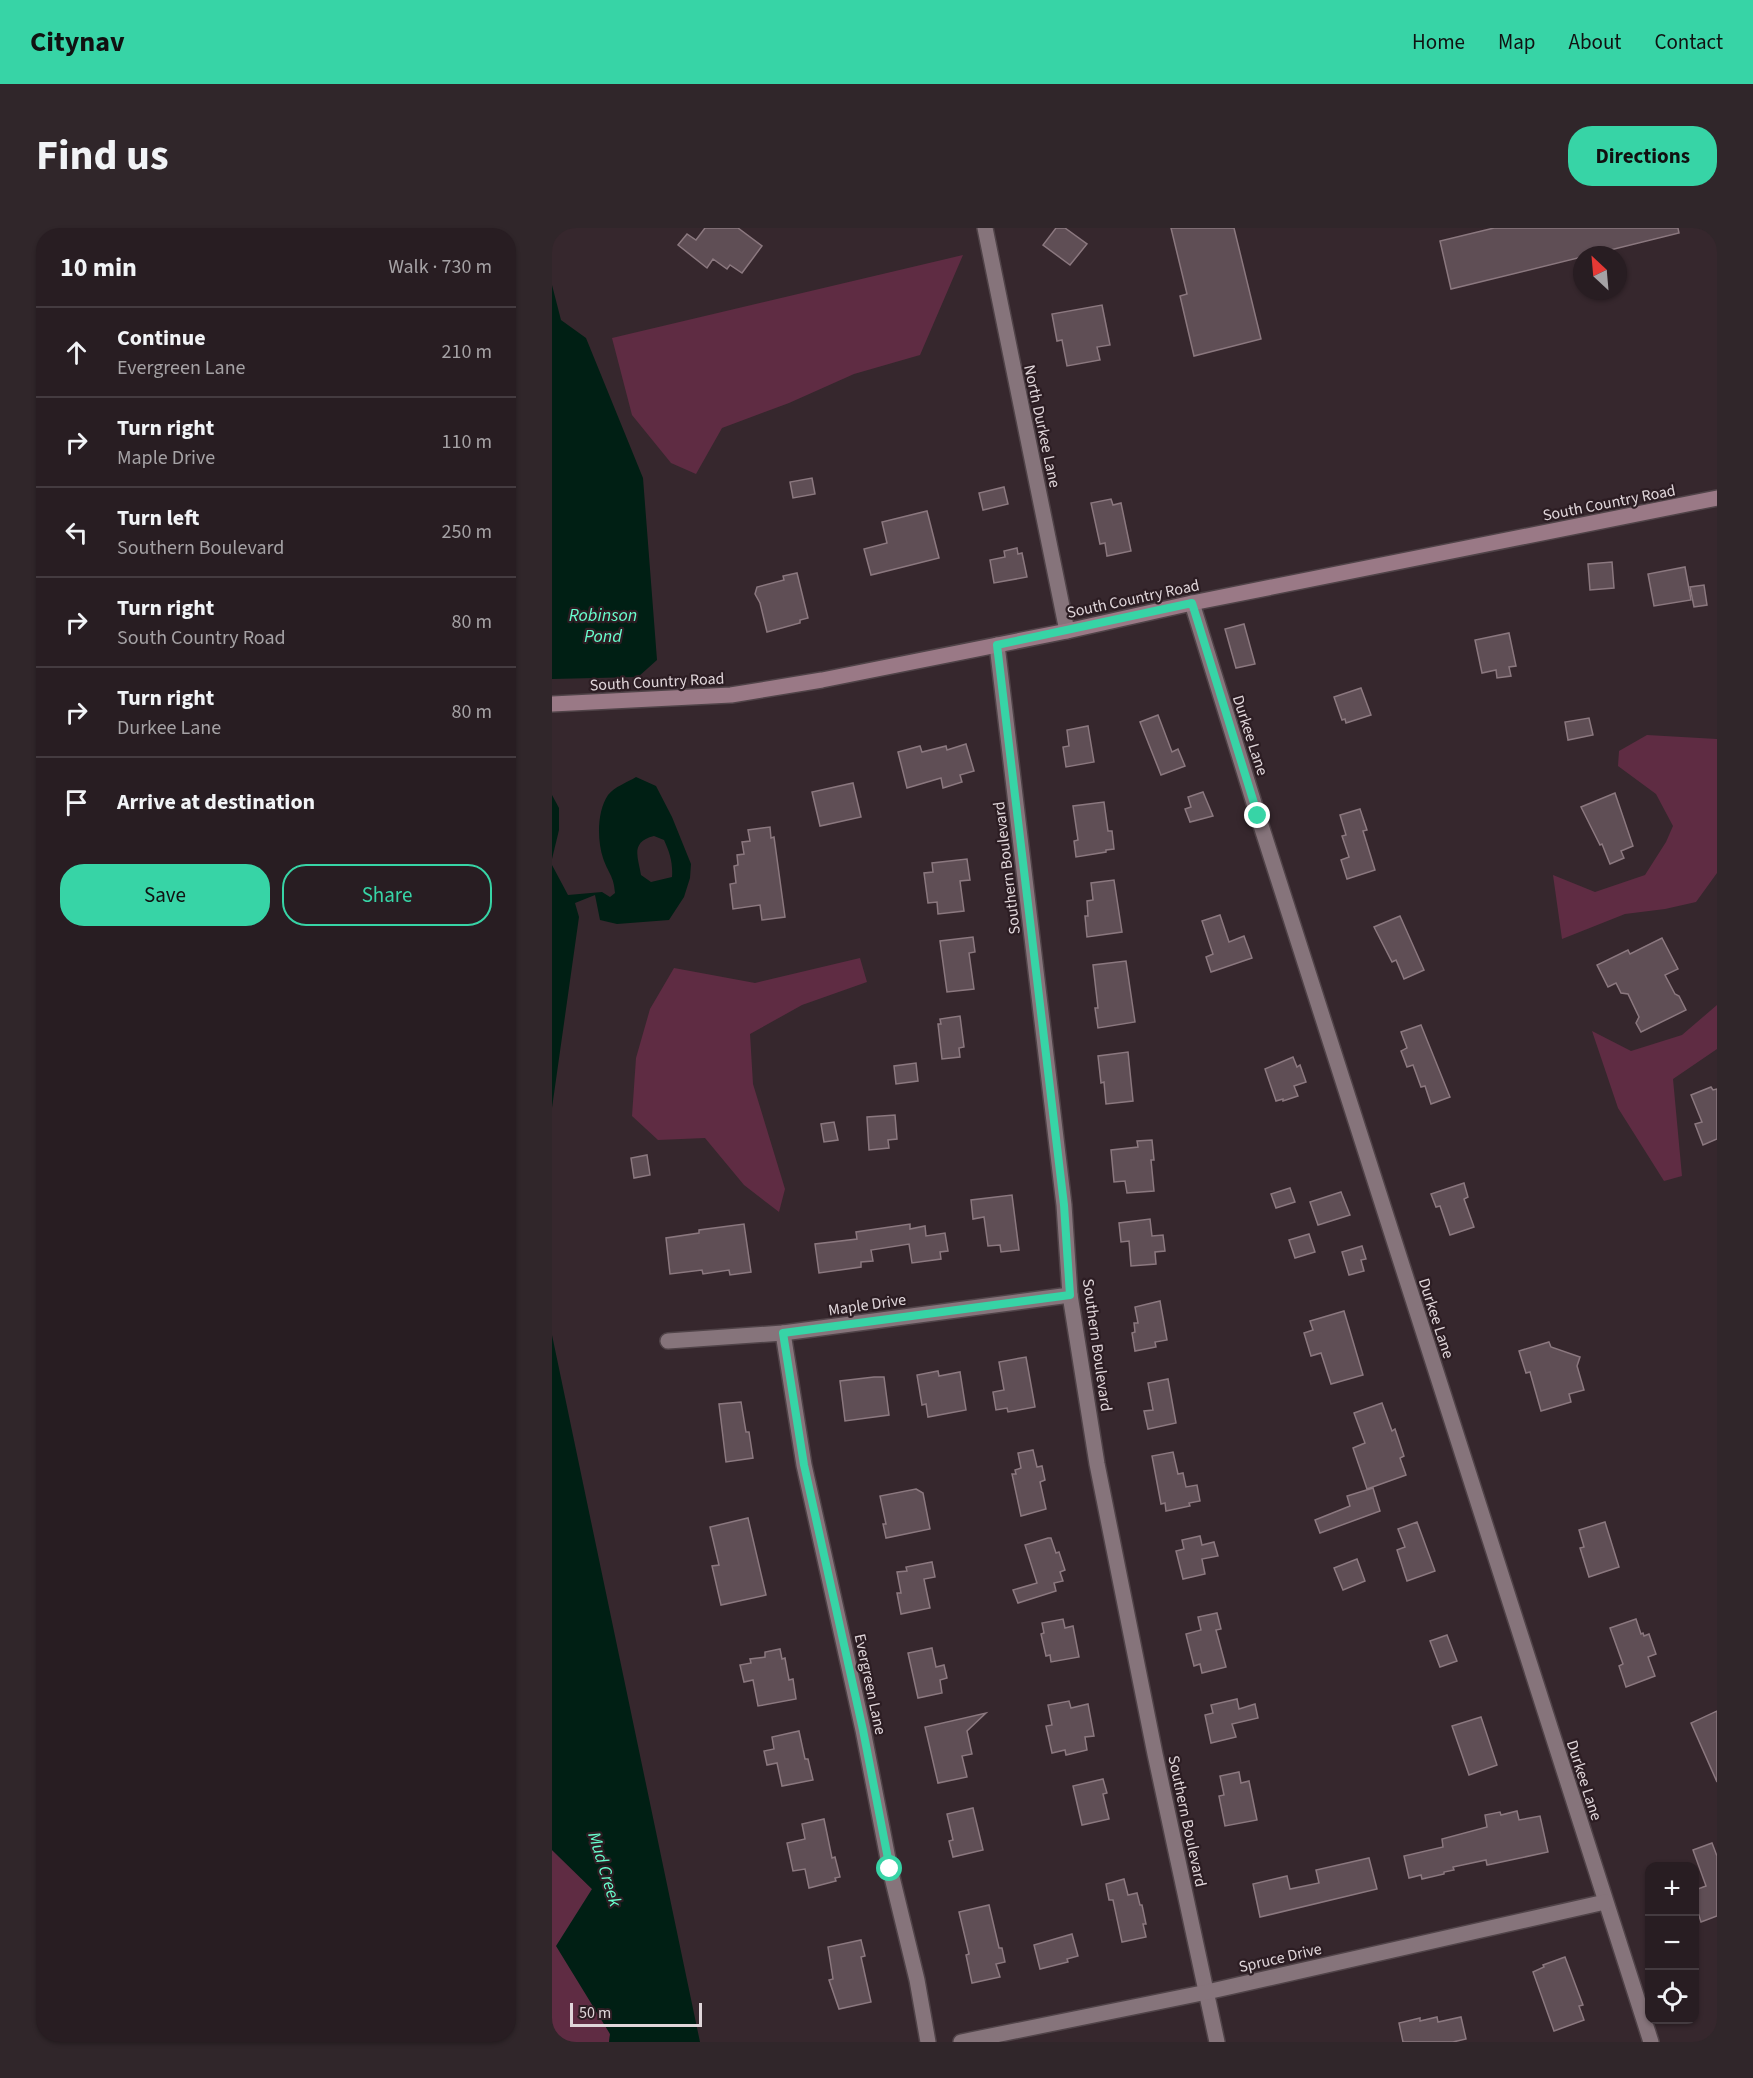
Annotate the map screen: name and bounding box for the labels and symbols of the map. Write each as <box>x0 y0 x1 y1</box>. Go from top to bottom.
north arrow <box>1573 246 1627 300</box>
street label: North Durkee Lane <box>1018 363 1066 490</box>
street label: South Country Road <box>1541 479 1677 527</box>
street label: South Country Road <box>1065 574 1201 624</box>
water label: Robinson Pond <box>569 603 637 649</box>
street label: South Country Road <box>589 667 725 697</box>
street label: Durkee Lane <box>1227 692 1273 778</box>
street label: Southern Boulevard <box>988 800 1026 936</box>
route end <box>1244 802 1270 828</box>
street label: Durkee Lane <box>1413 1275 1459 1361</box>
street label: Southern Boulevard <box>1077 1277 1117 1413</box>
street label: Maple Drive <box>827 1289 908 1321</box>
street label: Evergreen Lane <box>849 1632 891 1737</box>
street label: Durkee Lane <box>1561 1737 1607 1823</box>
street label: Southern Boulevard <box>1162 1753 1212 1889</box>
water label: Mud Creek <box>581 1829 628 1910</box>
route start <box>876 1855 902 1881</box>
street label: Spruce Drive <box>1237 1938 1324 1978</box>
scale bar <box>570 2000 702 2028</box>

